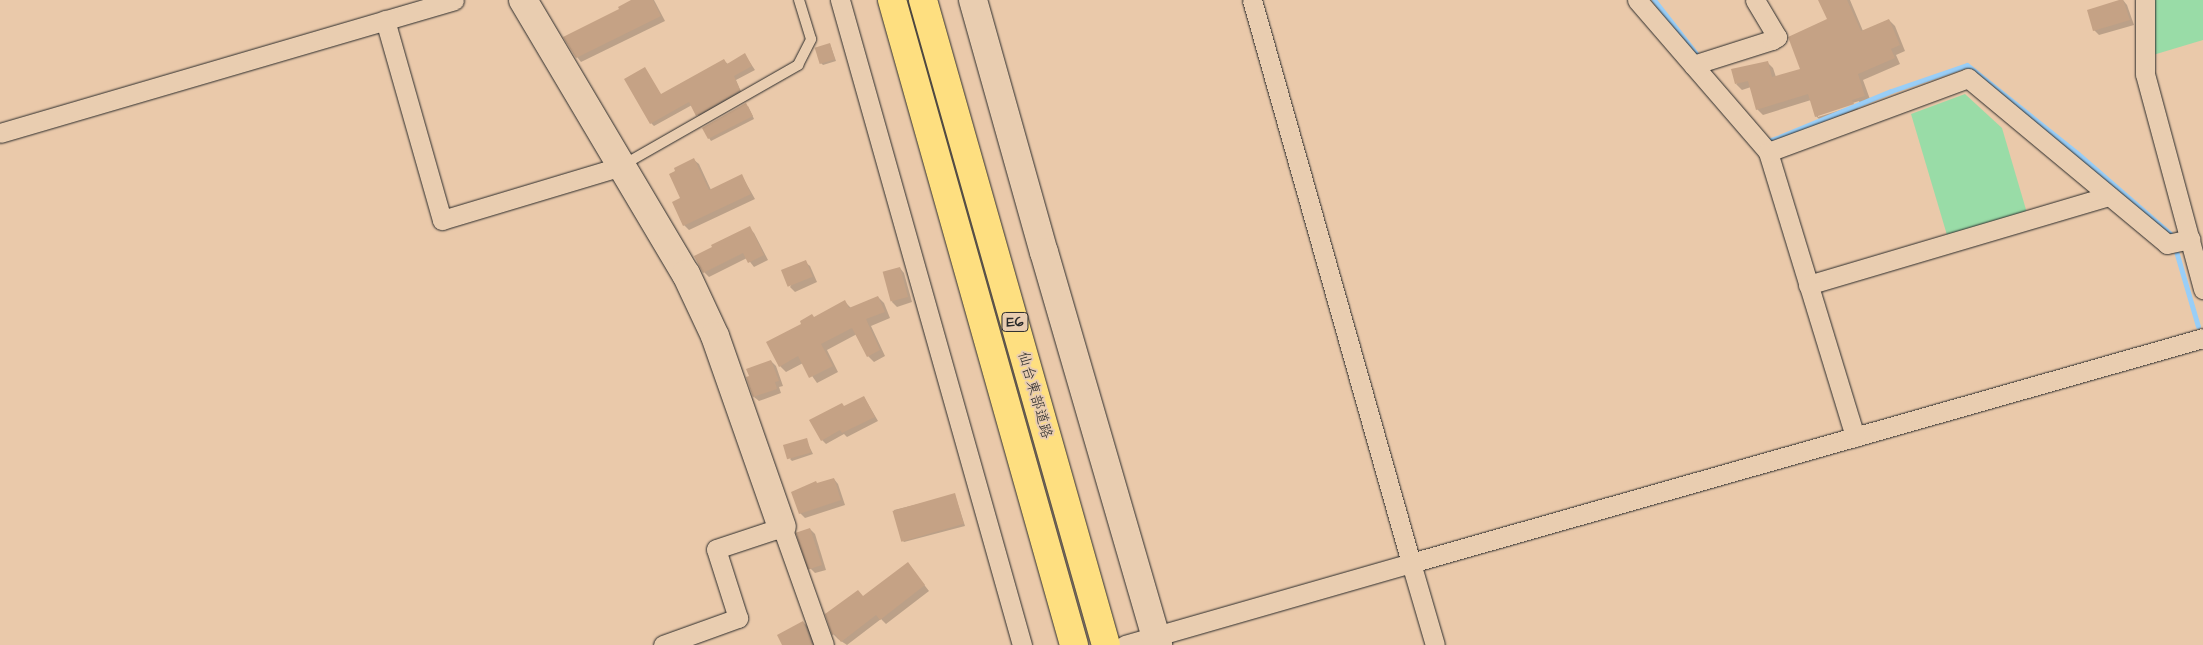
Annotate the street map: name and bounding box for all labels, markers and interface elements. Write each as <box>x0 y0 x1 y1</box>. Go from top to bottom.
road number: E6 <box>1001 311 1029 334</box>
street label: 仙台東部道路 <box>1014 349 1056 441</box>

